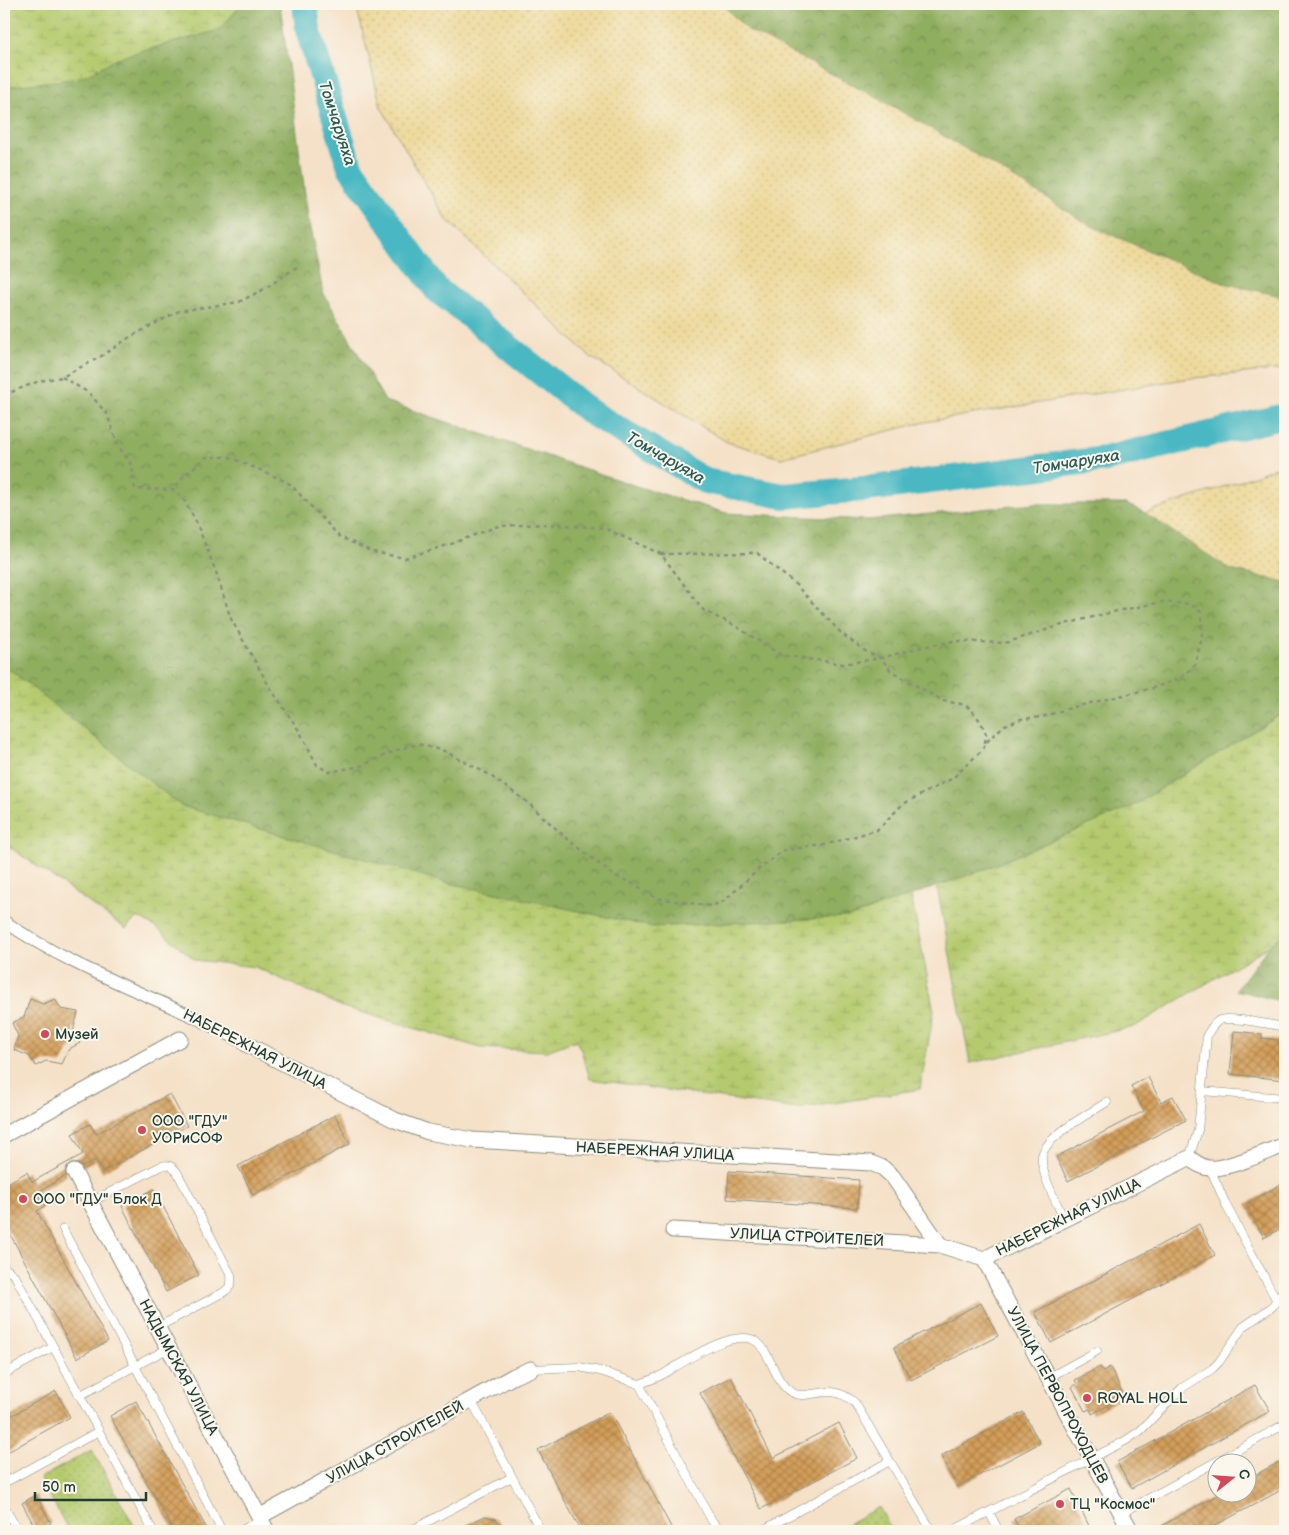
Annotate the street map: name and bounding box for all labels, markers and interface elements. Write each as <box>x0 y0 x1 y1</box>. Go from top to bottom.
water label: Томчаруяха <box>314 79 359 168</box>
water label: Томчаруяха <box>622 428 708 489</box>
water label: Томчаруяха <box>1031 446 1121 479</box>
street label: НАБЕРЕЖНАЯ УЛИЦА <box>180 1005 331 1094</box>
place label: Музей <box>55 1025 99 1044</box>
marker: Музей <box>39 1028 51 1040</box>
place label: ООО "ГДУ" УОРиСОФ <box>152 1112 227 1148</box>
marker: ООО "ГДУ" УОРиСОФ <box>136 1124 148 1136</box>
street label: НАБЕРЕЖНАЯ УЛИЦА <box>575 1138 736 1165</box>
street label: НАБЕРЕЖНАЯ УЛИЦА <box>993 1174 1144 1261</box>
place label: ООО "ГДУ" Блок Д <box>33 1190 162 1209</box>
marker: ООО "ГДУ" Блок Д <box>17 1193 29 1205</box>
street label: УЛИЦА СТРОИТЕЛЕЙ <box>729 1224 884 1251</box>
street label: НАДЫМСКАЯ УЛИЦА <box>135 1296 223 1439</box>
street label: УЛИЦА ПЕРВОПРОХОДЦЕВ <box>1003 1304 1113 1487</box>
place label: ROYAL HOLL <box>1097 1389 1188 1408</box>
marker: ROYAL HOLL <box>1081 1392 1093 1404</box>
street label: УЛИЦА СТРОИТЕЛЕЙ <box>323 1397 467 1488</box>
north arrow <box>1206 1452 1256 1502</box>
text: С <box>1234 1467 1254 1482</box>
scale bar <box>35 1470 146 1502</box>
text: 50 m <box>42 1478 76 1497</box>
place label: ТЦ "Космос" <box>1070 1495 1155 1514</box>
marker: ТЦ "Космос" <box>1054 1498 1066 1510</box>

